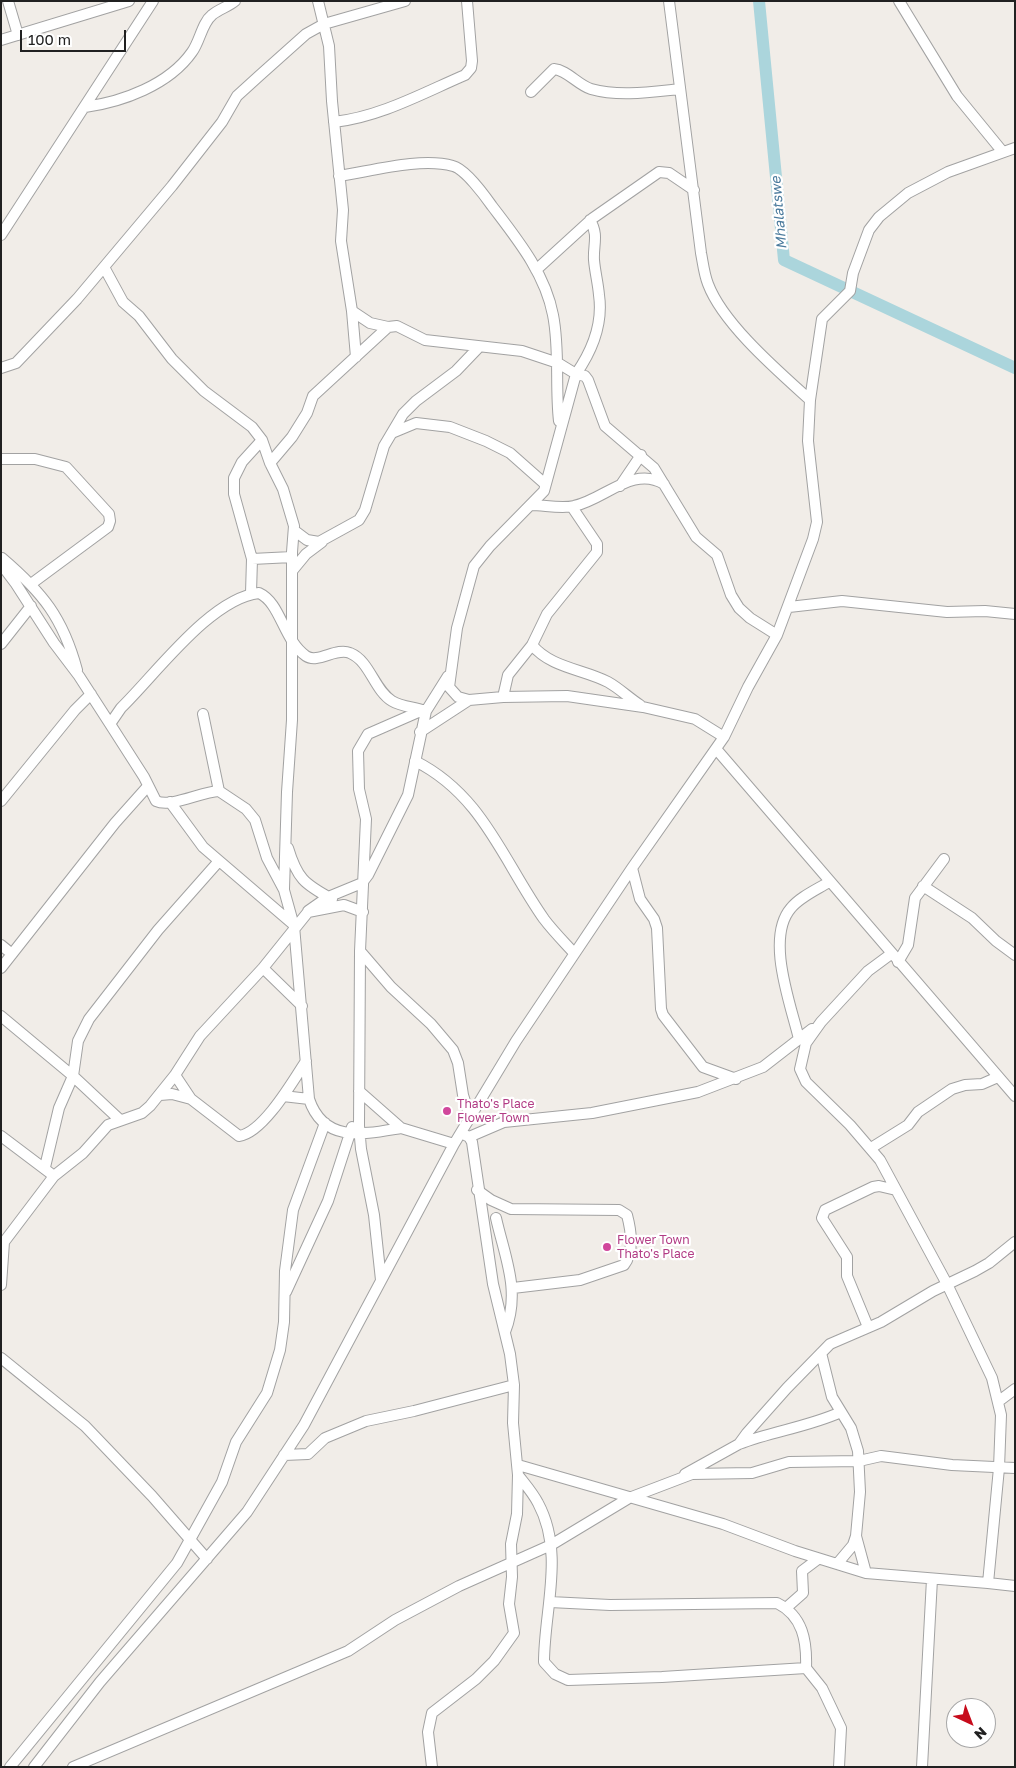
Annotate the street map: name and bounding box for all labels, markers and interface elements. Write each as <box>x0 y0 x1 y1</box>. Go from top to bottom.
scale bar <box>22 20 129 52</box>
text: 100 m <box>28 30 71 48</box>
water label: Mhalatswe <box>767 176 791 250</box>
place label: Thato's Place Flower Town <box>457 1097 534 1125</box>
marker: Thato's Place Flower Town <box>441 1105 453 1117</box>
place label: Flower Town Thato's Place <box>617 1233 694 1261</box>
marker: Flower Town Thato's Place <box>601 1241 613 1253</box>
north arrow <box>946 1698 996 1748</box>
text: N <box>971 1724 991 1743</box>

